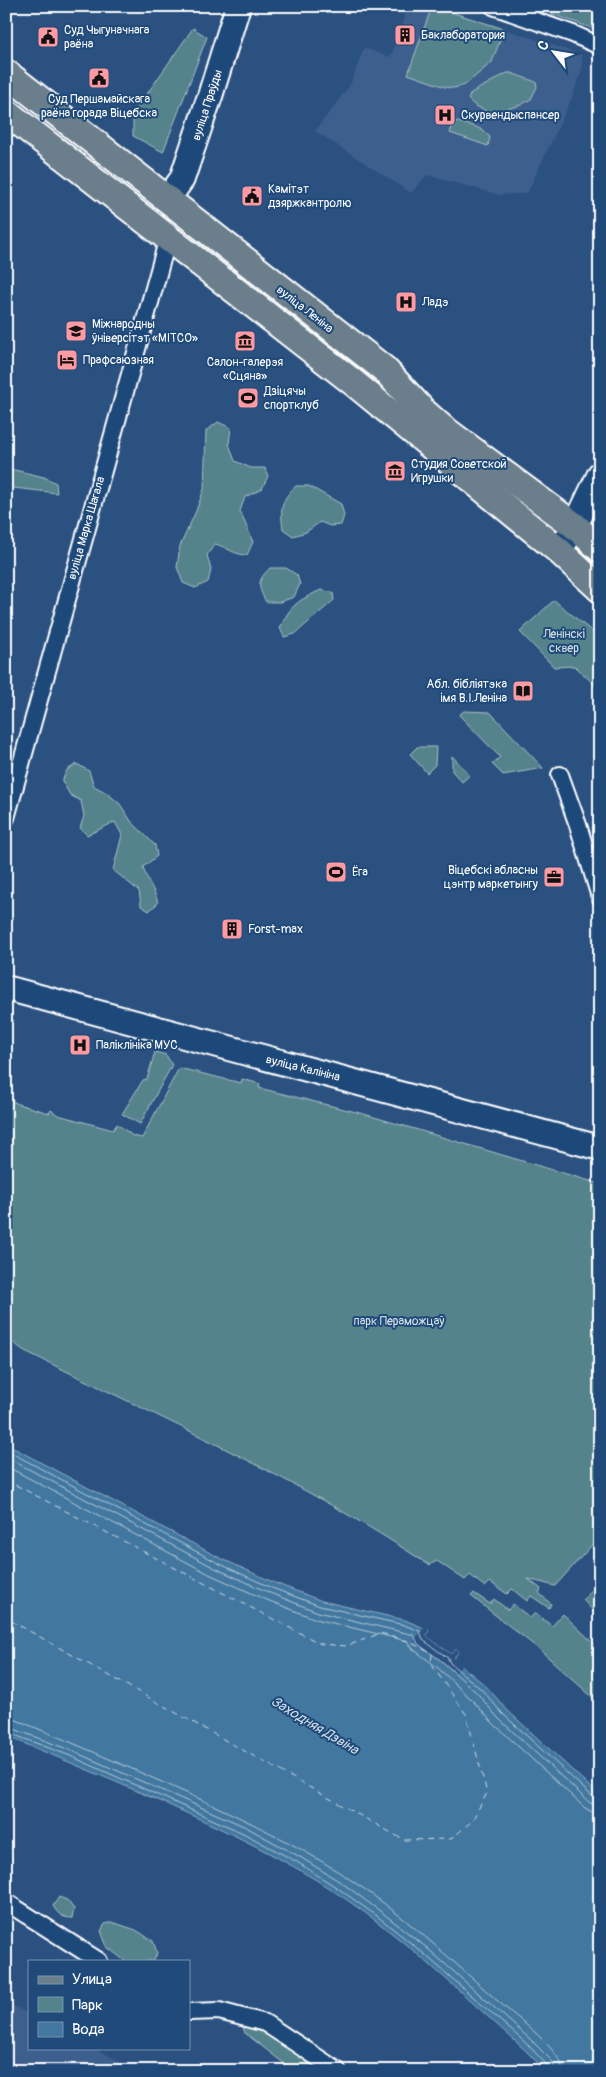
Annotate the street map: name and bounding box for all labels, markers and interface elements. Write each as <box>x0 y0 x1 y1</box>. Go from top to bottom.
place label: Суд Чыгуначнага раёна <box>64 23 150 52</box>
building icon: Баклаборатория <box>393 23 417 47</box>
public building icon: Суд Чыгуначнага раёна <box>36 25 60 49</box>
place label: Баклаборатория <box>421 28 506 43</box>
north arrow <box>528 28 578 78</box>
text: С <box>534 37 553 54</box>
public building icon: Суд Першамайскага раёна горада Віцебска <box>87 66 111 90</box>
street label: вуліца Праўды <box>189 68 226 143</box>
place label: Суд Першамайскага раёна горада Віцебска <box>41 92 158 121</box>
hospital icon: Скурвендыспансер <box>433 103 457 127</box>
place label: Скурвендыспансер <box>461 108 560 123</box>
place label: Камітэт дзяржкантролю <box>268 182 352 211</box>
public building icon: Камітэт дзяржкантролю <box>240 184 264 208</box>
street label: вуліца Леніна <box>273 283 336 336</box>
hospital icon: Ладэ <box>394 290 418 314</box>
place label: Ладэ <box>421 295 448 310</box>
place label: Міжнародны ўніверсітэт «МІТСО» <box>91 317 198 346</box>
school or university icon: Міжнародны ўніверсітэт «МІТСО» <box>64 319 88 343</box>
museum icon: Салон-галерэя «Сцяна» <box>233 329 257 353</box>
hotel icon: Прафсаюзная <box>55 348 79 372</box>
place label: Прафсаюзная <box>83 353 154 368</box>
place label: Салон-галерэя «Сцяна» <box>207 355 284 384</box>
place label: Дзіцячы спортклуб <box>263 384 319 413</box>
sports icon: Дзіцячы спортклуб <box>236 386 260 410</box>
place label: Студия Советской Игрушки <box>411 457 507 486</box>
museum icon: Студия Советской Игрушки <box>383 459 407 483</box>
street label: вуліца Марка Шагала <box>65 475 108 581</box>
park label: Ленінскі сквер <box>542 627 585 656</box>
place label: Абл. бібліятэка імя В.І.Леніна <box>427 677 507 706</box>
library icon: Абл. бібліятэка імя В.І.Леніна <box>511 679 535 703</box>
sports icon: Ёга <box>324 860 348 884</box>
place label: Віцебскі абласны цэнтр маркетынгу <box>444 863 538 892</box>
place label: Ёга <box>352 864 368 880</box>
office icon: Віцебскі абласны цэнтр маркетынгу <box>542 865 566 889</box>
building icon: Forst-max <box>220 917 244 941</box>
place label: Forst-max <box>248 922 303 937</box>
hospital icon: Паліклініка МУС <box>68 1033 92 1057</box>
place label: Паліклініка МУС <box>96 1038 178 1053</box>
street label: вуліца Калініна <box>264 1052 342 1085</box>
park label: парк Пераможцаў <box>354 1314 444 1329</box>
water label: Заходняя Дзвіна <box>268 1693 363 1759</box>
legend <box>28 1960 190 2050</box>
text: Улица <box>72 1970 112 1989</box>
text: Парк <box>72 1996 103 2015</box>
text: Вода <box>72 2020 105 2039</box>

